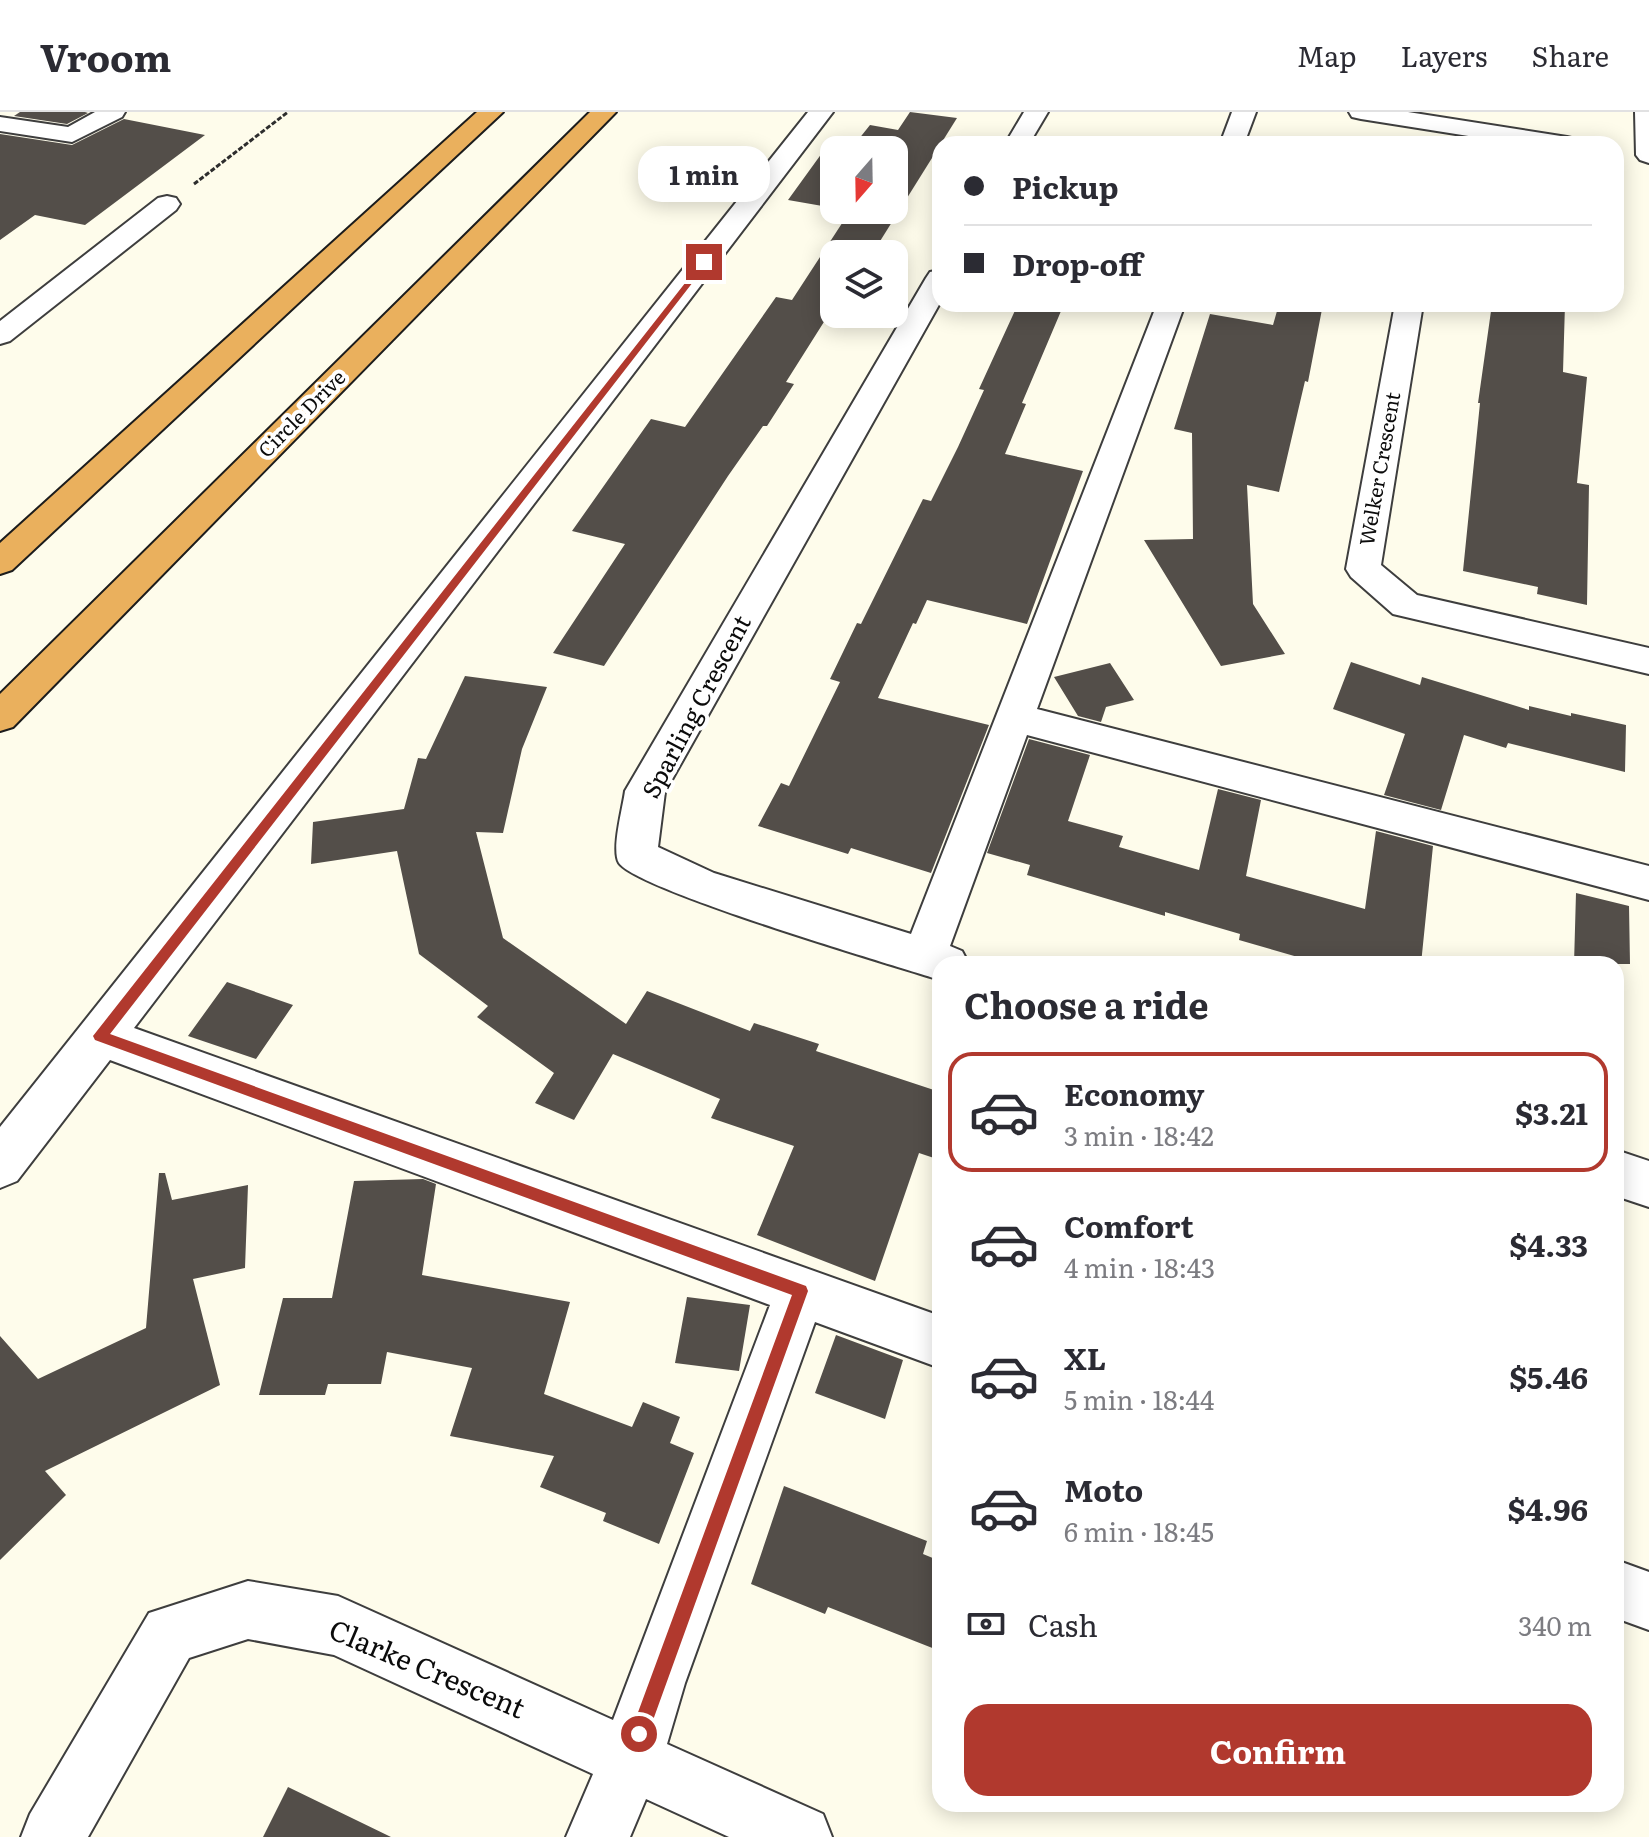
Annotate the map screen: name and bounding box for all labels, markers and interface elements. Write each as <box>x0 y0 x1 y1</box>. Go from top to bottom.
text: Vroom <box>40 27 171 84</box>
text: Map <box>1297 34 1356 76</box>
text: Layers <box>1400 34 1487 76</box>
text: Share <box>1531 34 1609 76</box>
north arrow <box>820 136 908 224</box>
map controls <box>820 136 908 328</box>
callout: 1 min <box>638 146 770 202</box>
text: 1 min <box>669 154 739 193</box>
text: Pickup <box>1012 164 1119 208</box>
button: layers <box>820 240 908 328</box>
text: Drop-off <box>1012 241 1142 285</box>
route end <box>686 244 722 280</box>
street label: Circle Drive <box>250 362 351 463</box>
street label: Welker Crescent <box>1350 389 1406 548</box>
street label: Sparling Crescent <box>632 608 758 803</box>
text: Choose a ride <box>964 977 1209 1030</box>
text: Economy <box>1064 1071 1204 1115</box>
icon: car <box>968 1076 1040 1148</box>
text: $3.21 <box>1515 1090 1588 1134</box>
text: 3 min · 18:42 <box>1064 1115 1214 1154</box>
text: Comfort <box>1064 1203 1194 1247</box>
icon: car <box>968 1208 1040 1280</box>
text: $4.33 <box>1509 1222 1588 1266</box>
text: 4 min · 18:43 <box>1064 1247 1215 1286</box>
text: XL <box>1064 1335 1106 1379</box>
icon: car <box>968 1340 1040 1412</box>
text: $5.46 <box>1509 1354 1588 1398</box>
text: 5 min · 18:44 <box>1064 1379 1214 1418</box>
text: Moto <box>1064 1467 1143 1511</box>
icon: car <box>968 1472 1040 1544</box>
text: $4.96 <box>1507 1486 1588 1530</box>
text: 6 min · 18:45 <box>1064 1511 1214 1550</box>
icon: cash <box>964 1602 1008 1646</box>
text: Cash <box>1028 1602 1098 1646</box>
text: 340 m <box>1518 1605 1592 1644</box>
street label: Clarke Crescent <box>323 1607 533 1728</box>
button: Confirm <box>964 1704 1592 1796</box>
route start <box>621 1716 657 1752</box>

